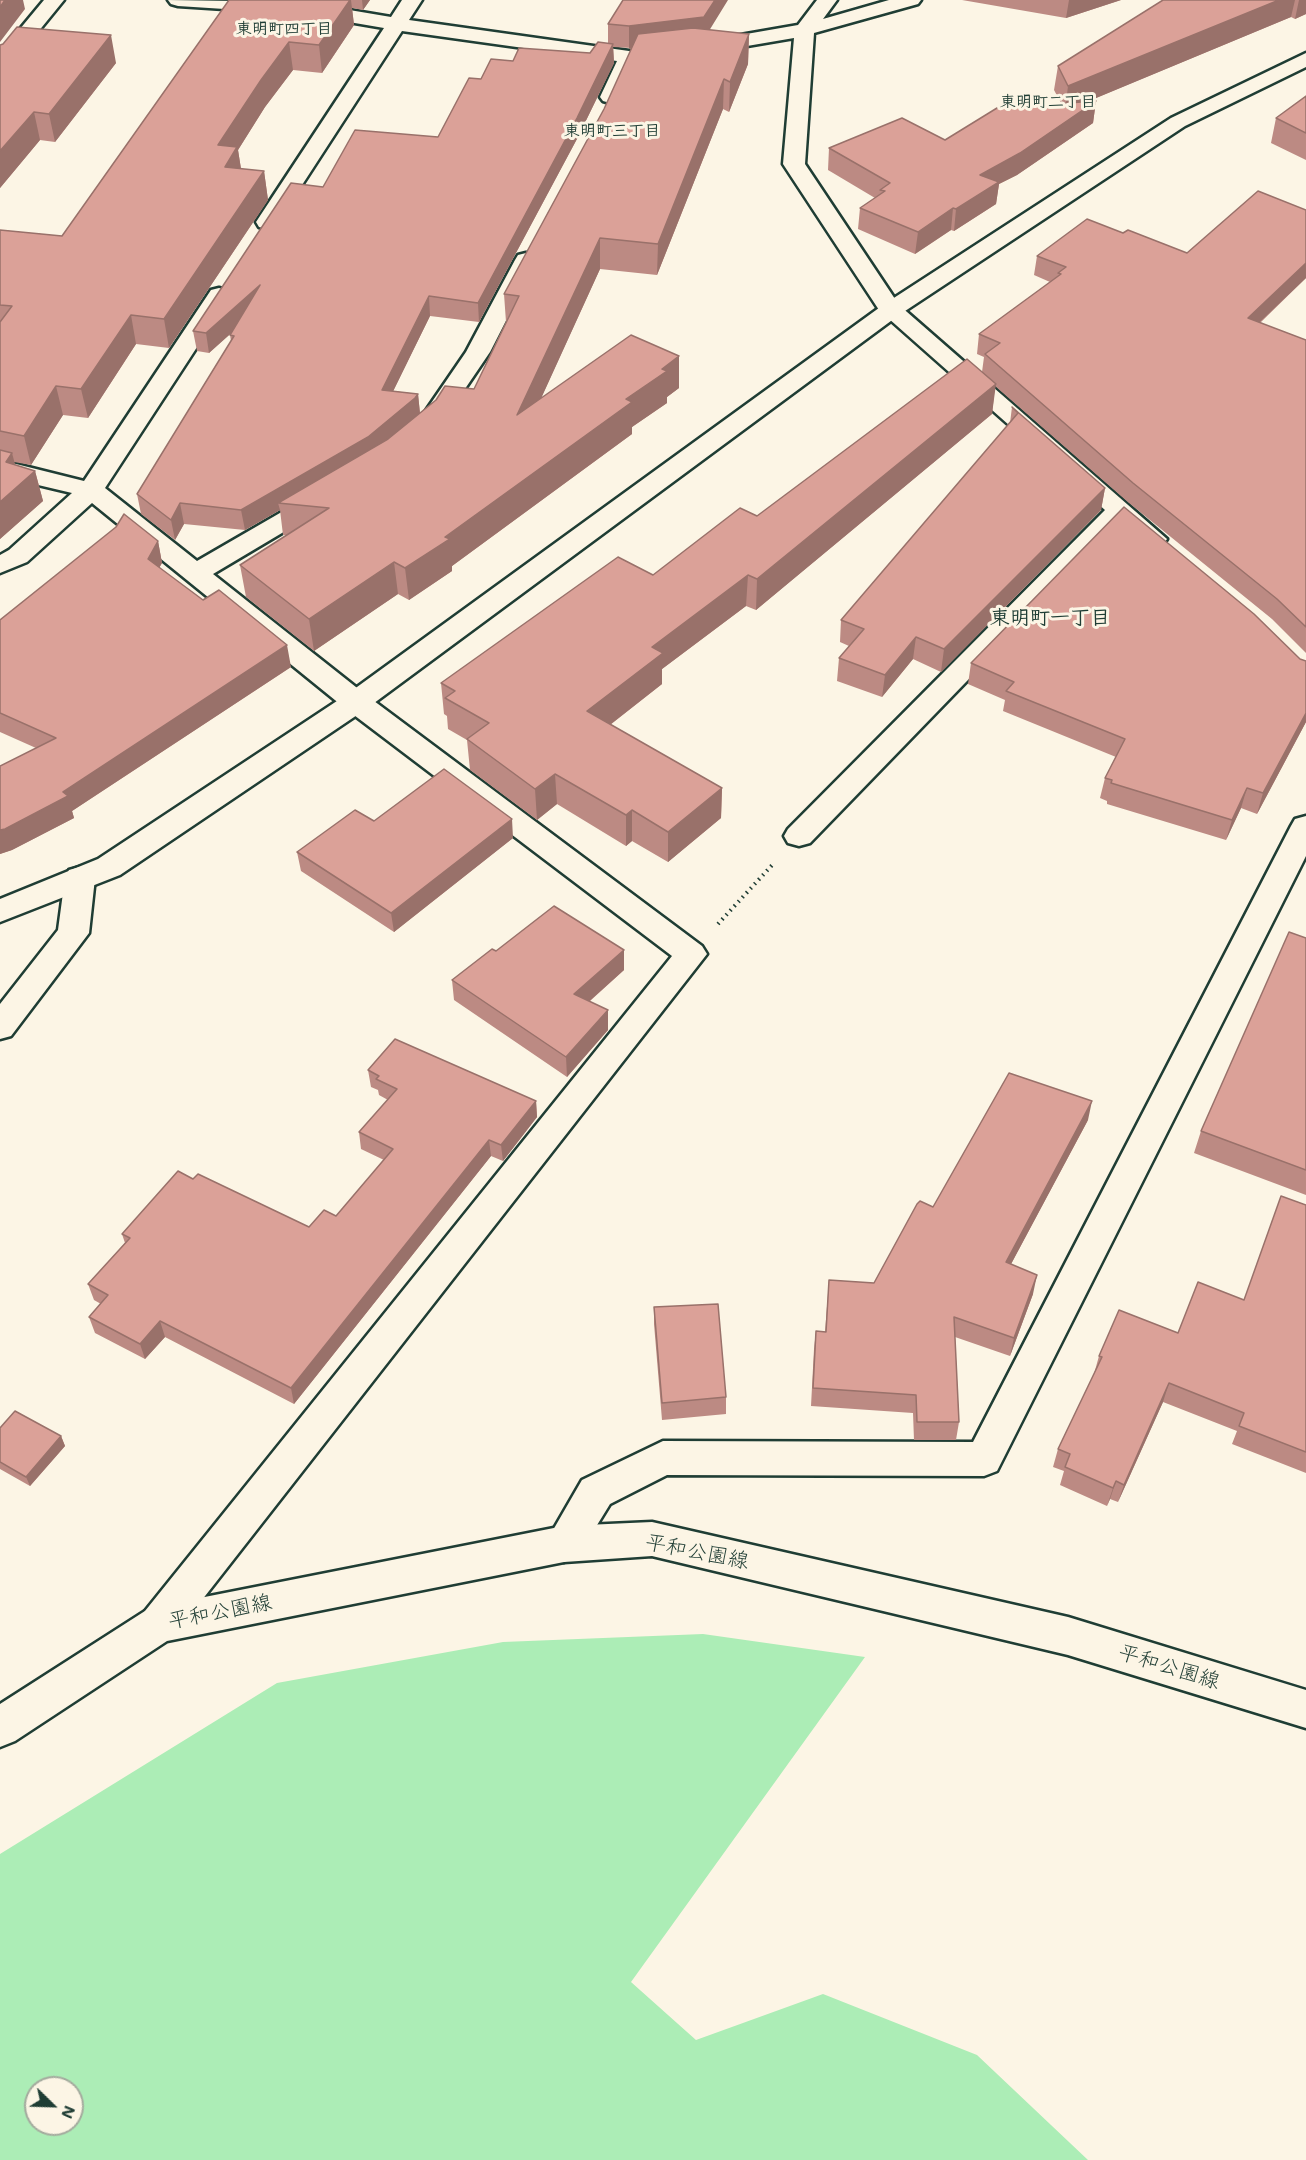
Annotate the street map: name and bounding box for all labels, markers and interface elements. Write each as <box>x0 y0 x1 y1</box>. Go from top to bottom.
district label: 東明町四丁目 <box>236 19 332 39</box>
district label: 東明町二丁目 <box>1000 92 1096 112</box>
district label: 東明町三丁目 <box>564 121 660 141</box>
district label: 東明町一丁目 <box>990 606 1110 630</box>
street label: 平和公園線 <box>643 1530 751 1574</box>
street label: 平和公園線 <box>166 1590 274 1634</box>
street label: 平和公園線 <box>1115 1640 1223 1694</box>
north arrow <box>24 2076 84 2136</box>
text: N <box>57 2103 81 2122</box>

